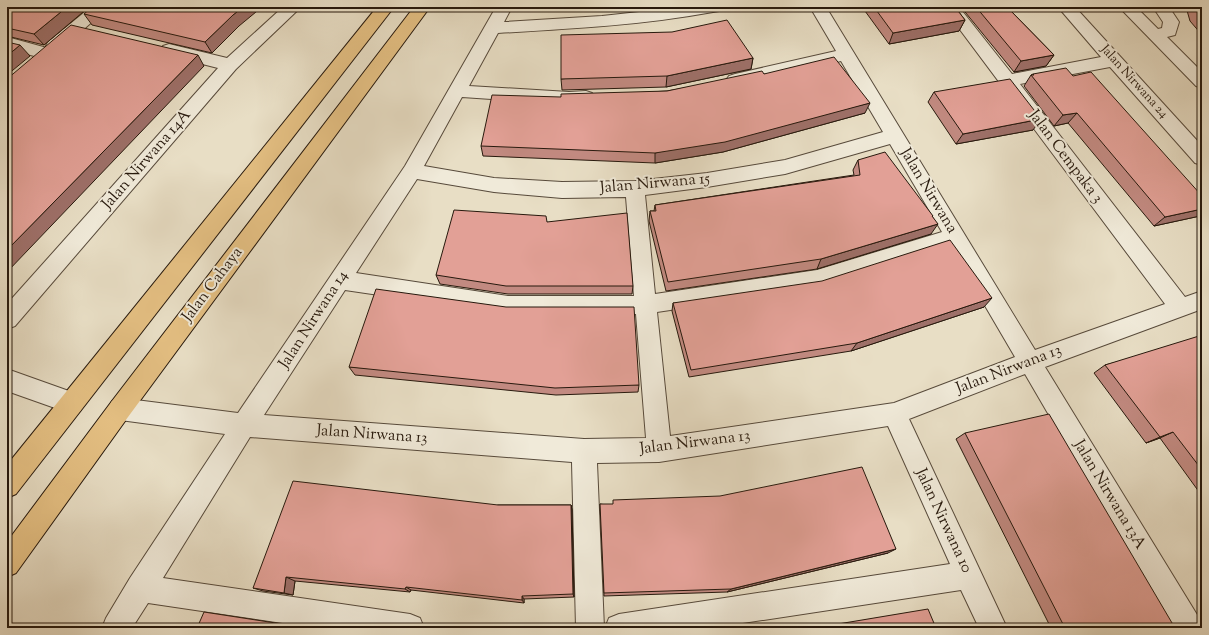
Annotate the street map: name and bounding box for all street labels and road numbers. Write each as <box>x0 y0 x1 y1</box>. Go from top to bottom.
street label: Jalan Nirwana 24 <box>1095 41 1172 123</box>
street label: Jalan Nirwana 14A <box>96 105 197 216</box>
street label: Jalan Cempaka 3 <box>1022 105 1108 209</box>
street label: Jalan Nirwana <box>893 143 963 239</box>
street label: Jalan Nirwana 15 <box>598 168 711 200</box>
street label: Jalan Cahaya <box>177 242 249 328</box>
street label: Jalan Nirwana 14 <box>273 266 354 374</box>
street label: Jalan Nirwana 13 <box>952 339 1065 401</box>
street label: Jalan Nirwana 13 <box>315 420 428 450</box>
street label: Jalan Nirwana 13 <box>637 425 752 461</box>
street label: Jalan Nirwana 13A <box>1067 435 1151 554</box>
street label: Jalan Nirwana 10 <box>908 464 977 577</box>

